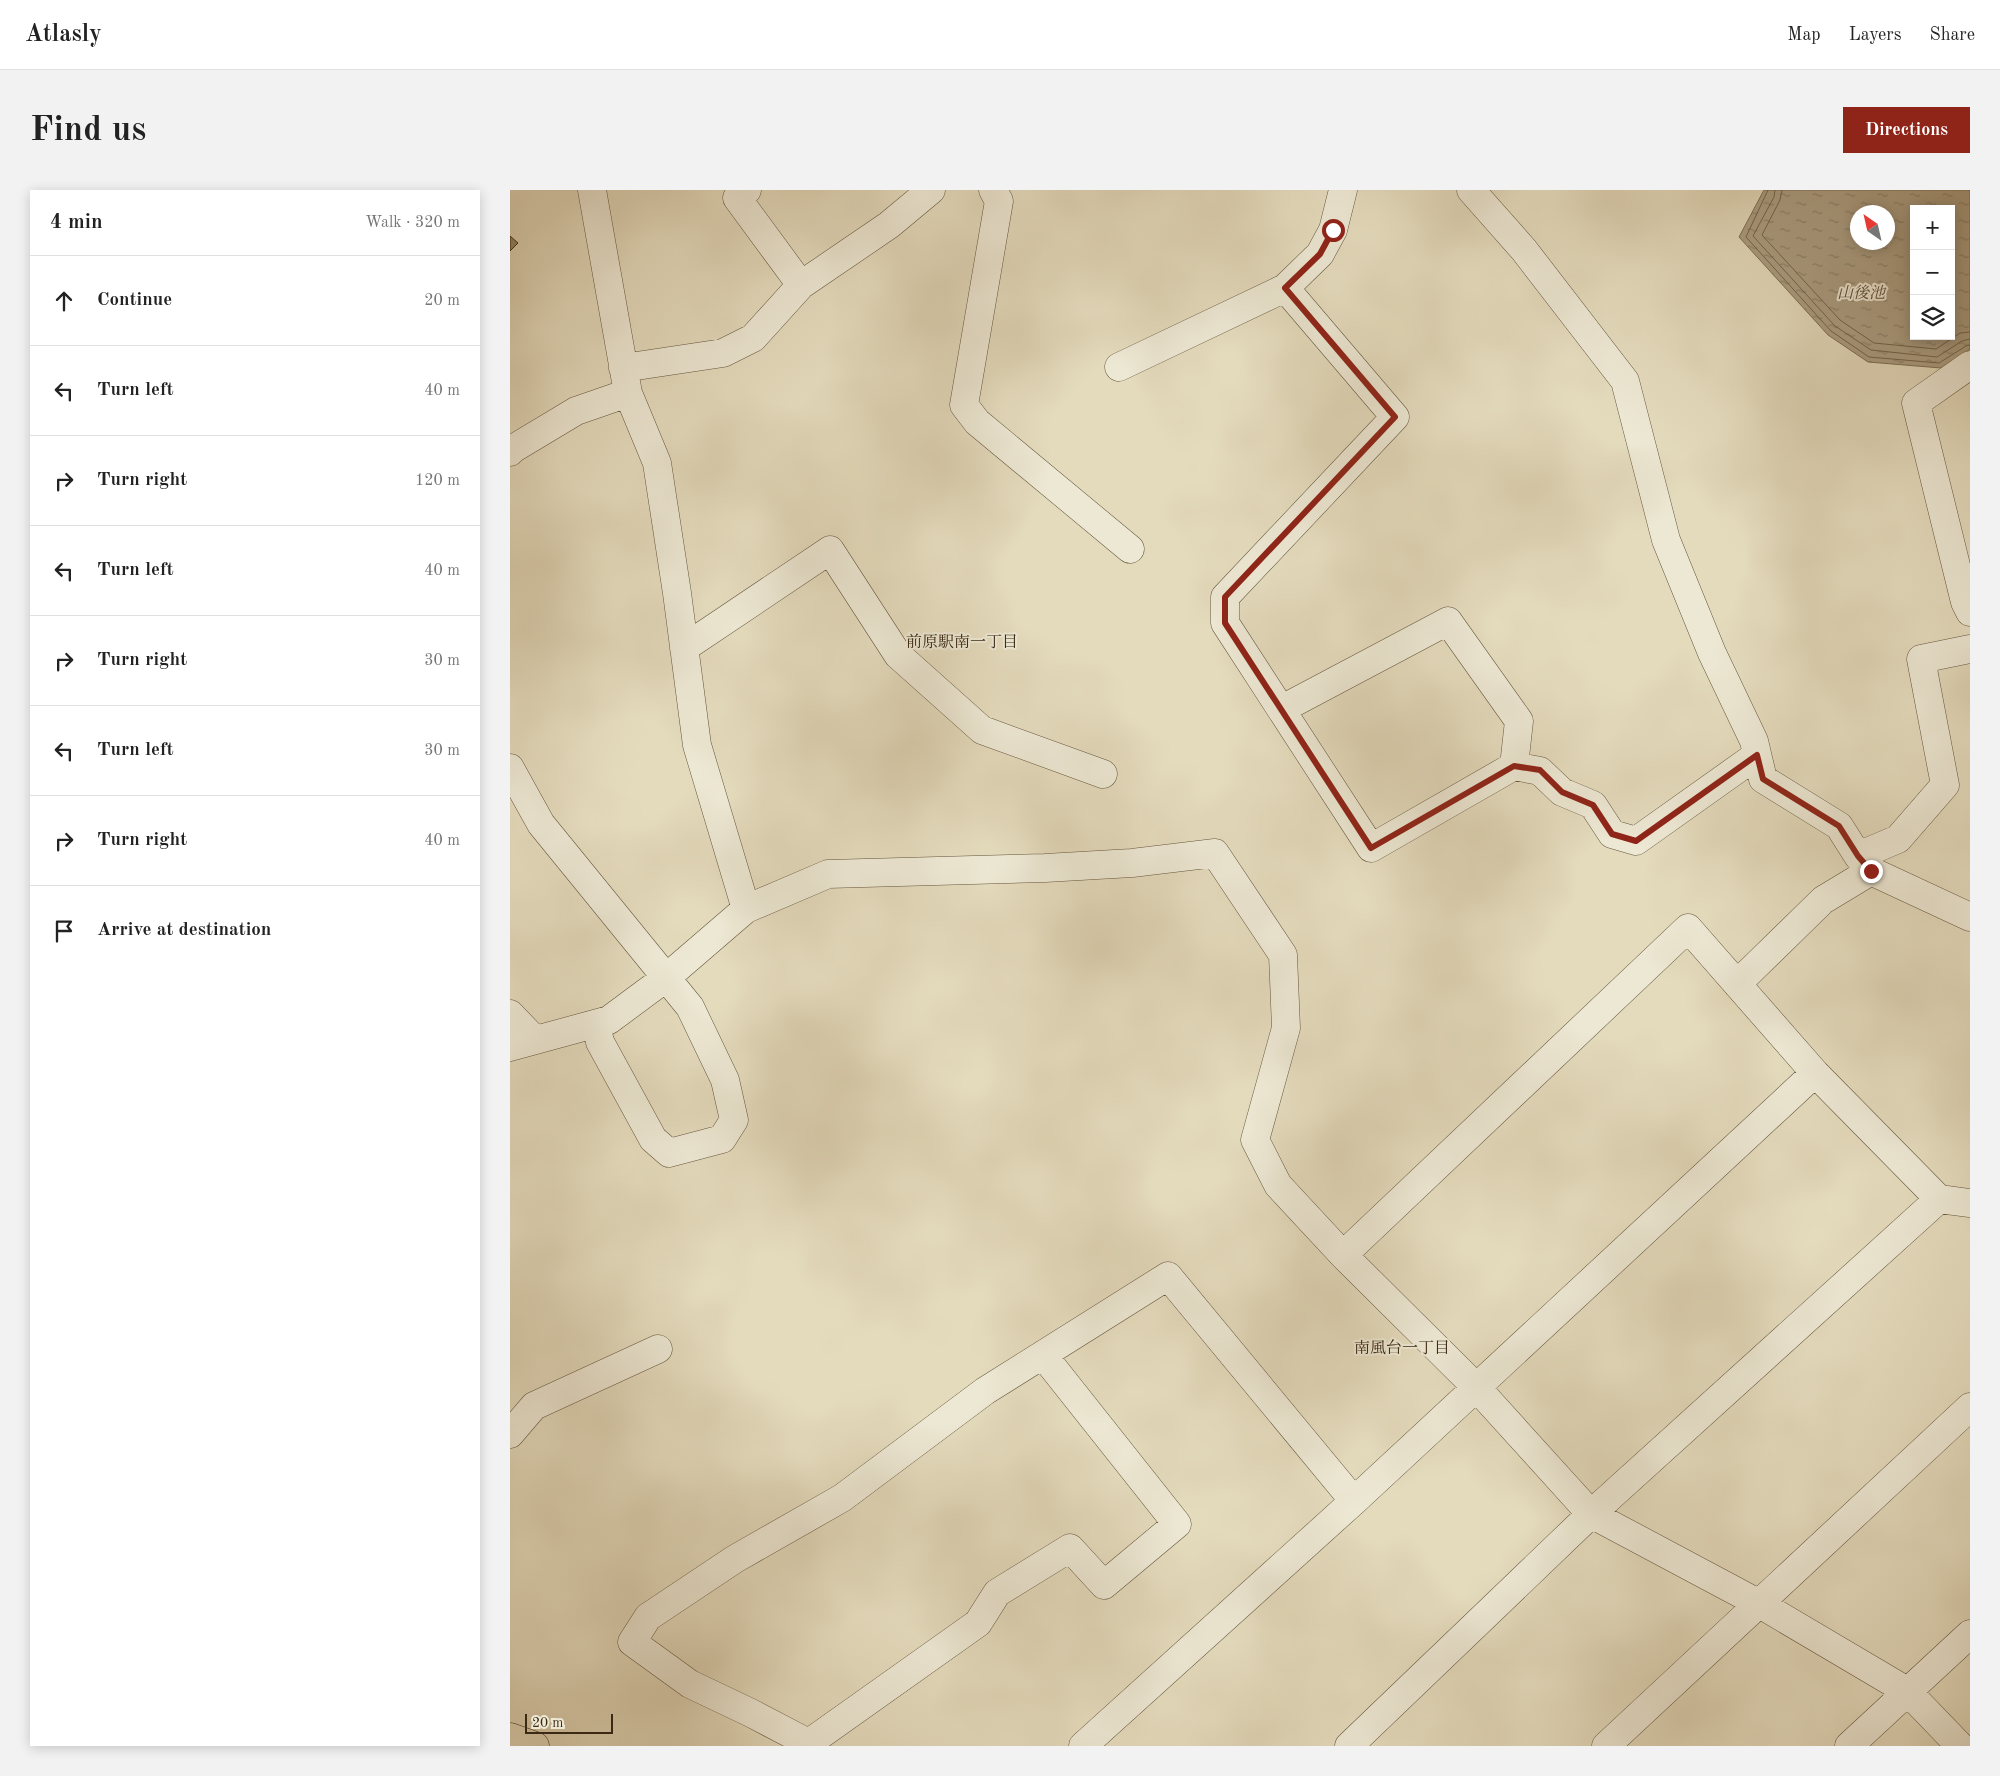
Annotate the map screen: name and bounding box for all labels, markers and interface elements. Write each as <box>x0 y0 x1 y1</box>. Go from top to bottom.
text: Atlasly <box>25 23 102 47</box>
text: Map <box>1787 26 1821 44</box>
text: Layers <box>1849 26 1901 44</box>
text: Share <box>1929 26 1975 44</box>
button: Directions <box>1843 107 1970 153</box>
text: Find us <box>30 113 146 148</box>
north arrow <box>1850 205 1895 250</box>
map controls <box>1910 205 1955 340</box>
button: + <box>1910 205 1955 250</box>
text: 4 min <box>50 212 103 233</box>
text: Walk · 320 m <box>365 215 460 231</box>
route start <box>1322 219 1345 242</box>
button: − <box>1910 250 1955 295</box>
water label: 山後池 <box>1837 284 1887 302</box>
icon: ahead <box>50 287 78 315</box>
text: Continue <box>97 291 172 310</box>
text: 20 m <box>424 293 460 309</box>
button: layers <box>1910 295 1955 340</box>
icon: left <box>50 377 78 405</box>
text: Turn left <box>97 381 174 400</box>
text: 40 m <box>424 383 460 399</box>
icon: right <box>50 467 78 495</box>
text: Turn right <box>97 471 187 490</box>
text: 120 m <box>415 473 460 489</box>
icon: left <box>50 557 78 585</box>
text: Turn left <box>97 561 174 580</box>
text: 40 m <box>424 563 460 579</box>
district label: 前原駅南一丁目 <box>906 633 1018 651</box>
icon: right <box>50 647 78 675</box>
text: Turn right <box>97 651 187 670</box>
text: 30 m <box>424 653 460 669</box>
icon: left <box>50 737 78 765</box>
text: Turn left <box>97 741 174 760</box>
text: 30 m <box>424 743 460 759</box>
icon: right <box>50 827 78 855</box>
text: Turn right <box>97 831 187 850</box>
text: 40 m <box>424 833 460 849</box>
route end <box>1860 860 1883 883</box>
icon: arrive <box>50 917 78 945</box>
text: Arrive at destination <box>97 921 271 940</box>
district label: 南風台一丁目 <box>1354 1339 1450 1357</box>
scale bar <box>525 1711 612 1734</box>
text: 20 m <box>532 1716 563 1730</box>

